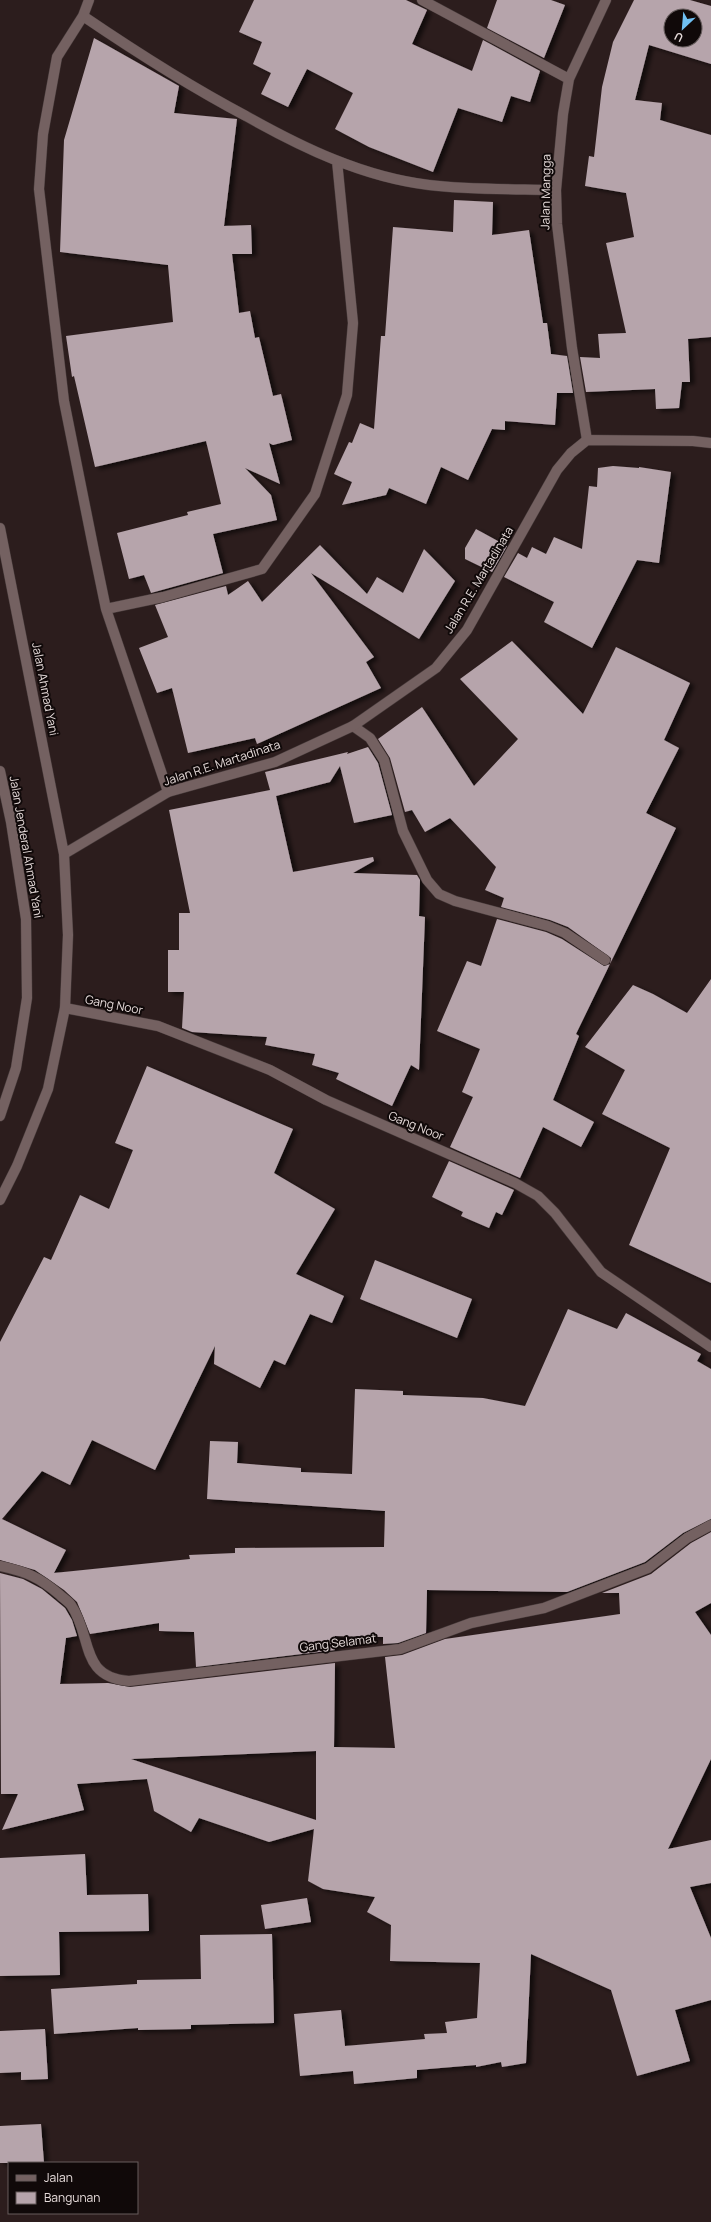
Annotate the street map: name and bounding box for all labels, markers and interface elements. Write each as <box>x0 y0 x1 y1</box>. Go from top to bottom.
north arrow <box>663 8 703 48</box>
text: U <box>671 29 685 46</box>
street label: Jalan Mangga <box>536 154 555 230</box>
street label: Jalan R.E. Martadinata <box>440 523 517 636</box>
street label: Jalan Ahmad Yani <box>28 641 63 737</box>
street label: Jalan R.E. Martadinata <box>161 736 282 789</box>
street label: Jalan Jenderal Ahmad Yani <box>6 774 47 919</box>
street label: Gang Noor <box>84 991 145 1019</box>
street label: Gang Noor <box>386 1107 447 1145</box>
street label: Gang Selamat <box>299 1629 378 1656</box>
legend <box>8 2162 138 2214</box>
text: Jalan <box>44 2169 73 2186</box>
text: Bangunan <box>44 2189 100 2206</box>

